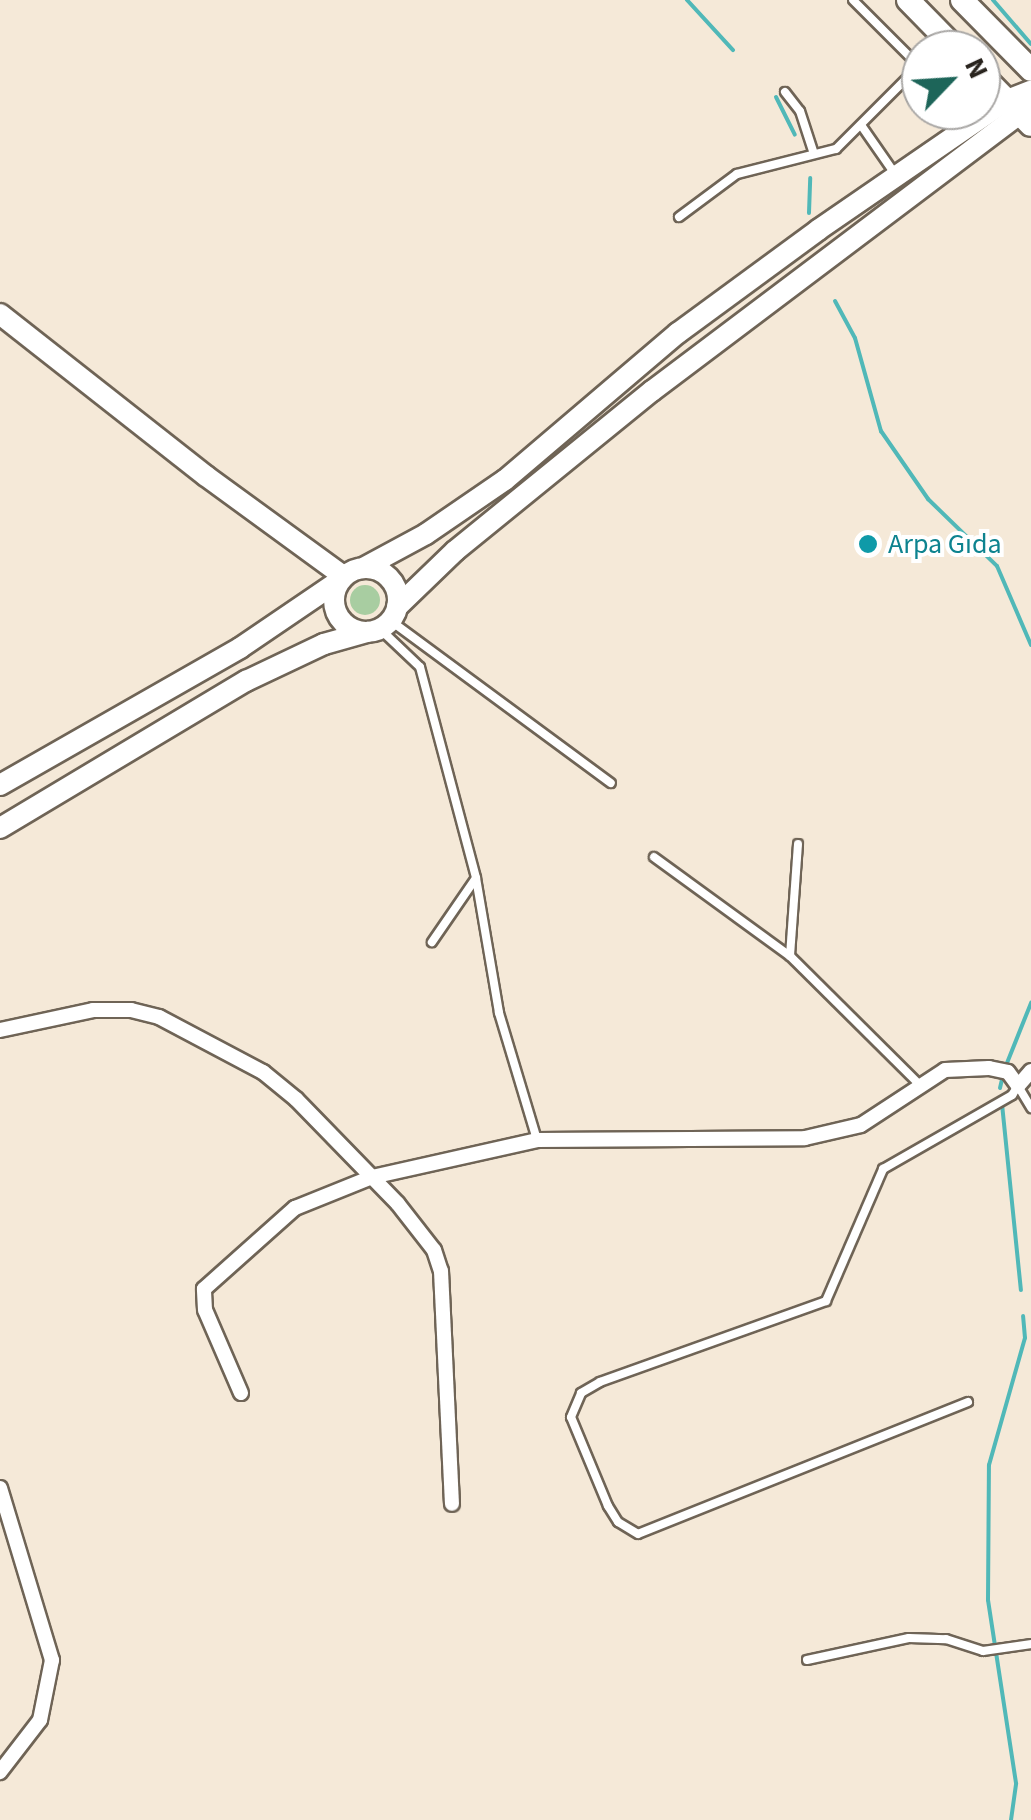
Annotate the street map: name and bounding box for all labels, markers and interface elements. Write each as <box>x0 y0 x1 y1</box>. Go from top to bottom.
north arrow <box>901 30 1001 130</box>
text: N <box>954 51 998 85</box>
place label: Arpa Gıda <box>888 527 1002 561</box>
marker: Arpa Gıda <box>857 533 879 555</box>

